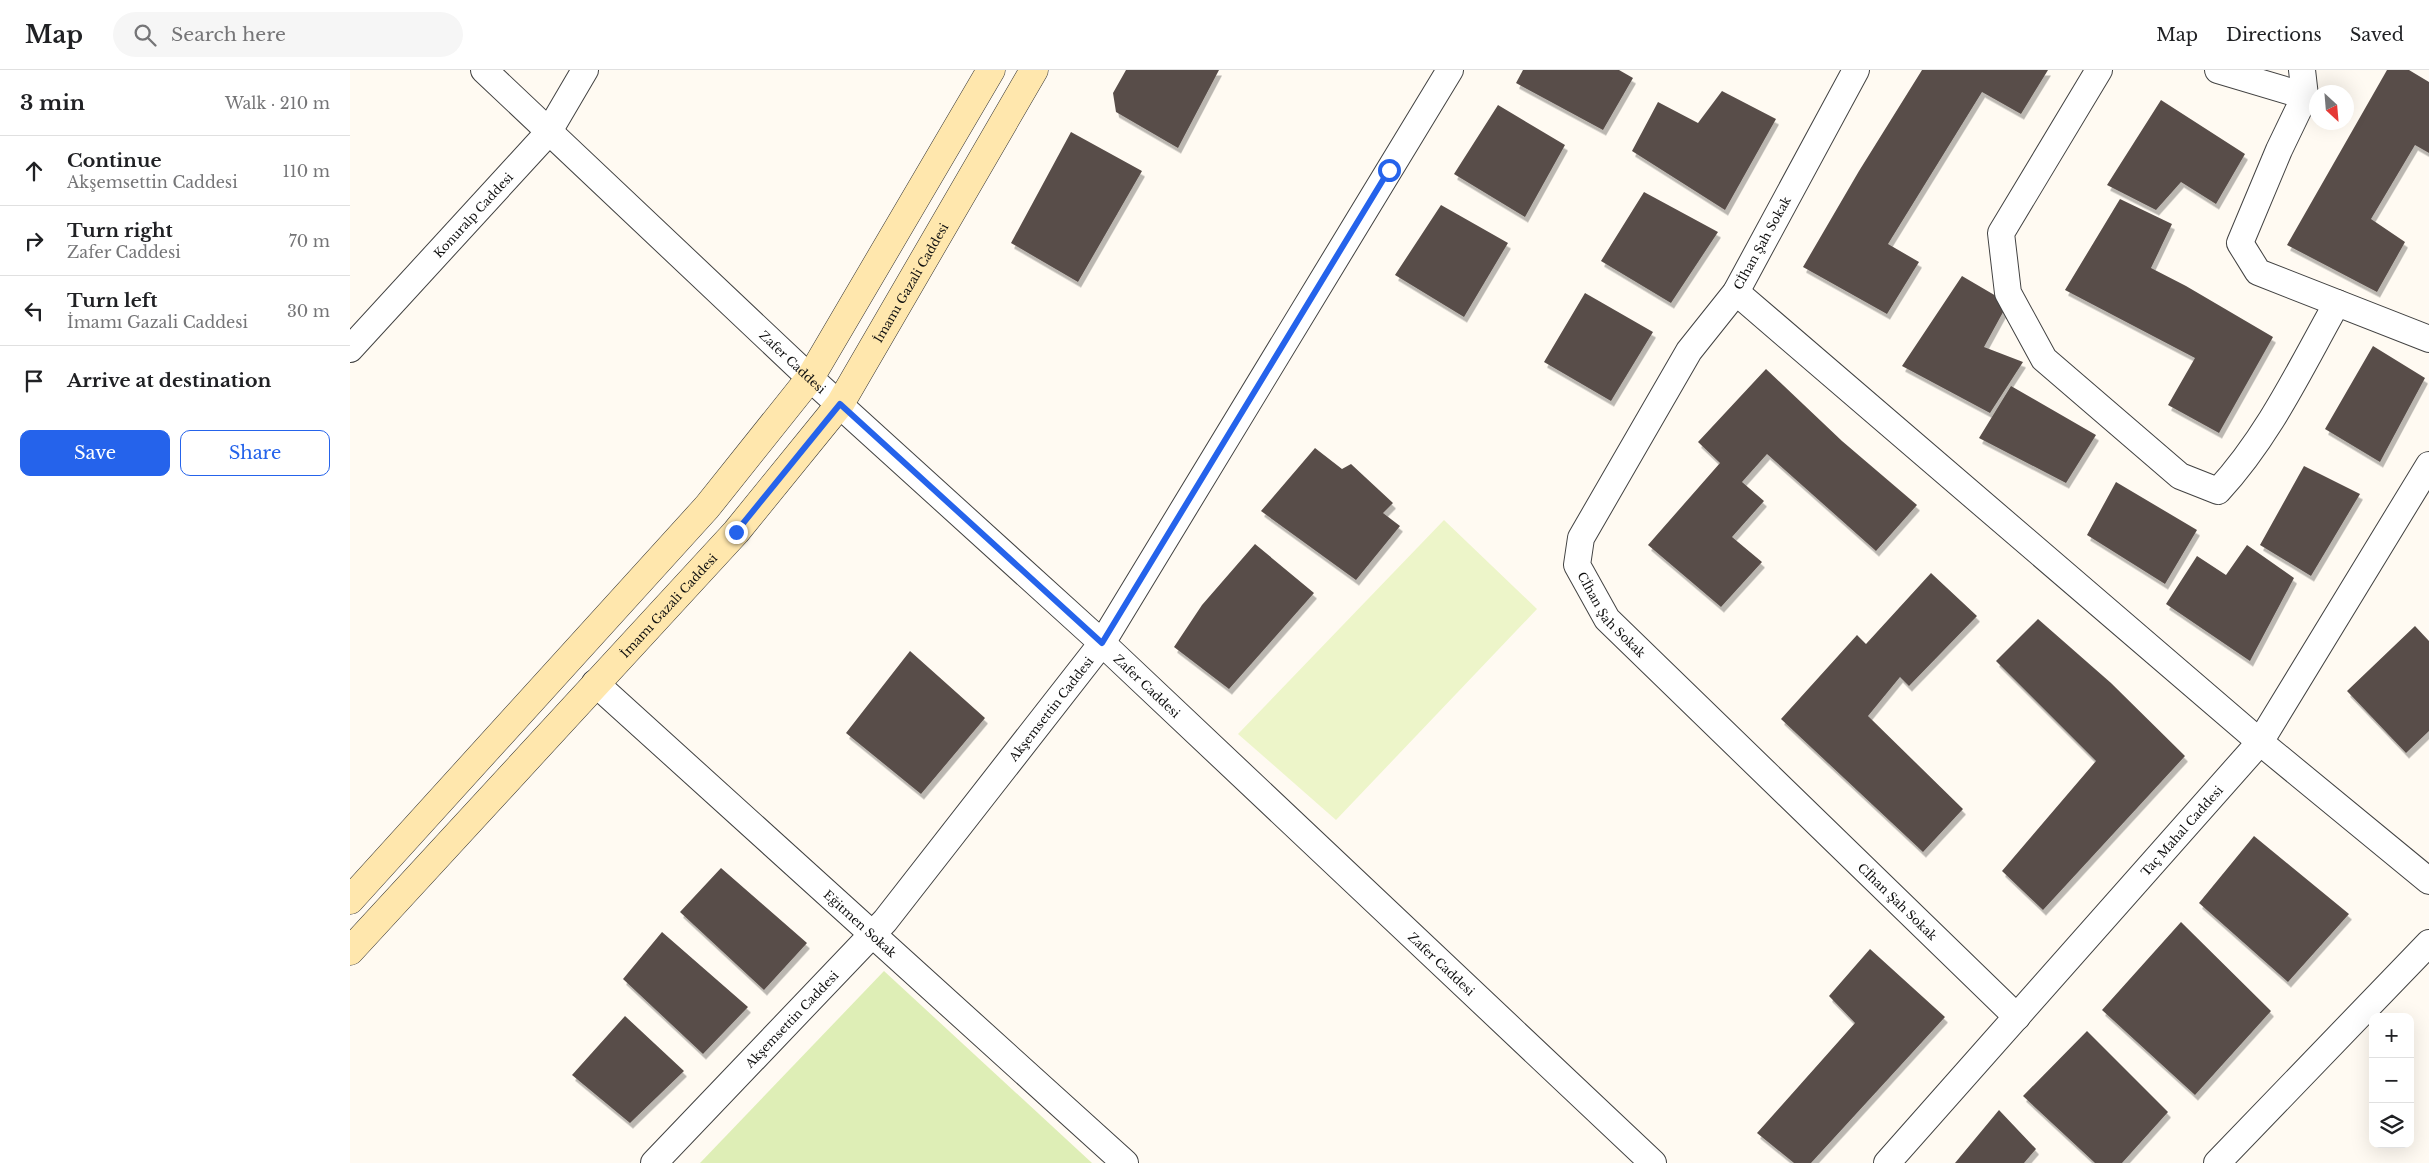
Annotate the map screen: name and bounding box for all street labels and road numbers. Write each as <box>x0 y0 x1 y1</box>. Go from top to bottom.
street label: Konuralp Caddesi <box>430 169 516 260</box>
street label: Cİhan Şah Sokak <box>1729 193 1794 292</box>
street label: İmamı Gazali Caddesi <box>869 220 951 345</box>
street label: Zafer Caddesi <box>757 327 829 396</box>
street label: İmamı Gazali Caddesi <box>616 550 720 660</box>
street label: Cİhan Şah Sokak <box>1575 569 1650 661</box>
street label: Zafer Caddesi <box>1111 651 1183 720</box>
street label: Akşemsettin Caddesi <box>1005 653 1096 764</box>
street label: Taç Mahal Caddesi <box>2137 782 2225 879</box>
street label: Cİhan Şah Sokak <box>1855 859 1941 943</box>
street label: Eğitmen Sokak <box>821 886 900 961</box>
street label: Zafer Caddesi <box>1406 929 1478 998</box>
street label: Akşemsettin Caddesi <box>741 968 841 1071</box>

